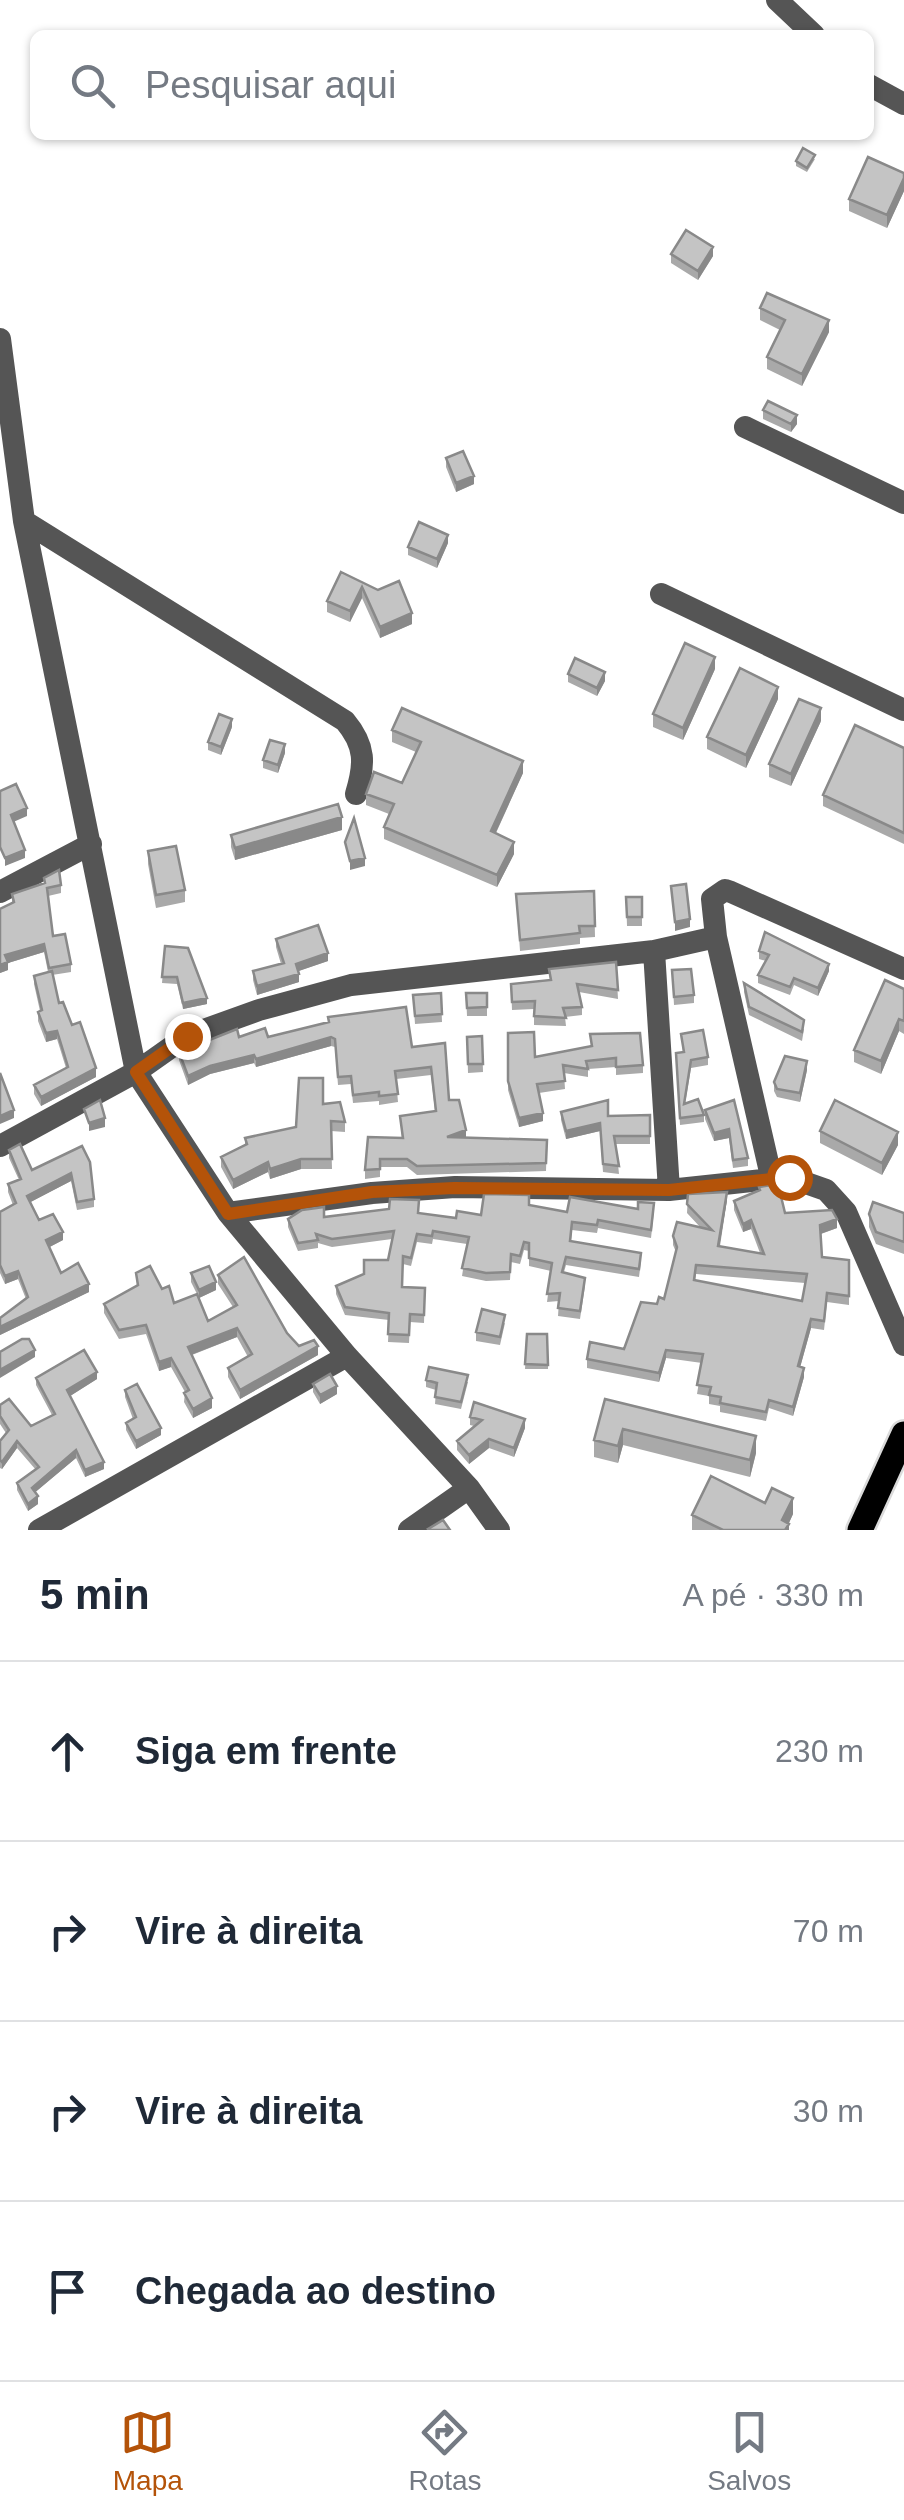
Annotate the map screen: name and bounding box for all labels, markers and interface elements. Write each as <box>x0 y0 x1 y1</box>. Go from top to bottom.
search box <box>30 30 874 140</box>
icon: search <box>65 58 120 113</box>
text: Pesquisar aqui <box>145 64 396 106</box>
route end <box>165 1014 211 1060</box>
route start <box>767 1155 813 1201</box>
text: 5 min <box>40 1571 150 1618</box>
text: A pé · 330 m <box>683 1577 864 1613</box>
icon: ahead <box>40 1724 95 1779</box>
text: Siga em frente <box>135 1730 397 1772</box>
text: 230 m <box>775 1733 864 1769</box>
icon: right <box>40 1904 95 1959</box>
text: Vire à direita <box>135 1910 362 1952</box>
text: 70 m <box>793 1913 864 1949</box>
icon: right <box>40 2084 95 2139</box>
text: Vire à direita <box>135 2090 362 2132</box>
text: 30 m <box>793 2093 864 2129</box>
icon: arrive <box>40 2264 95 2319</box>
text: Chegada ao destino <box>135 2270 496 2312</box>
tab: Mapa <box>113 2405 183 2497</box>
tab: Rotas <box>408 2405 482 2497</box>
tab: Salvos <box>707 2405 791 2497</box>

